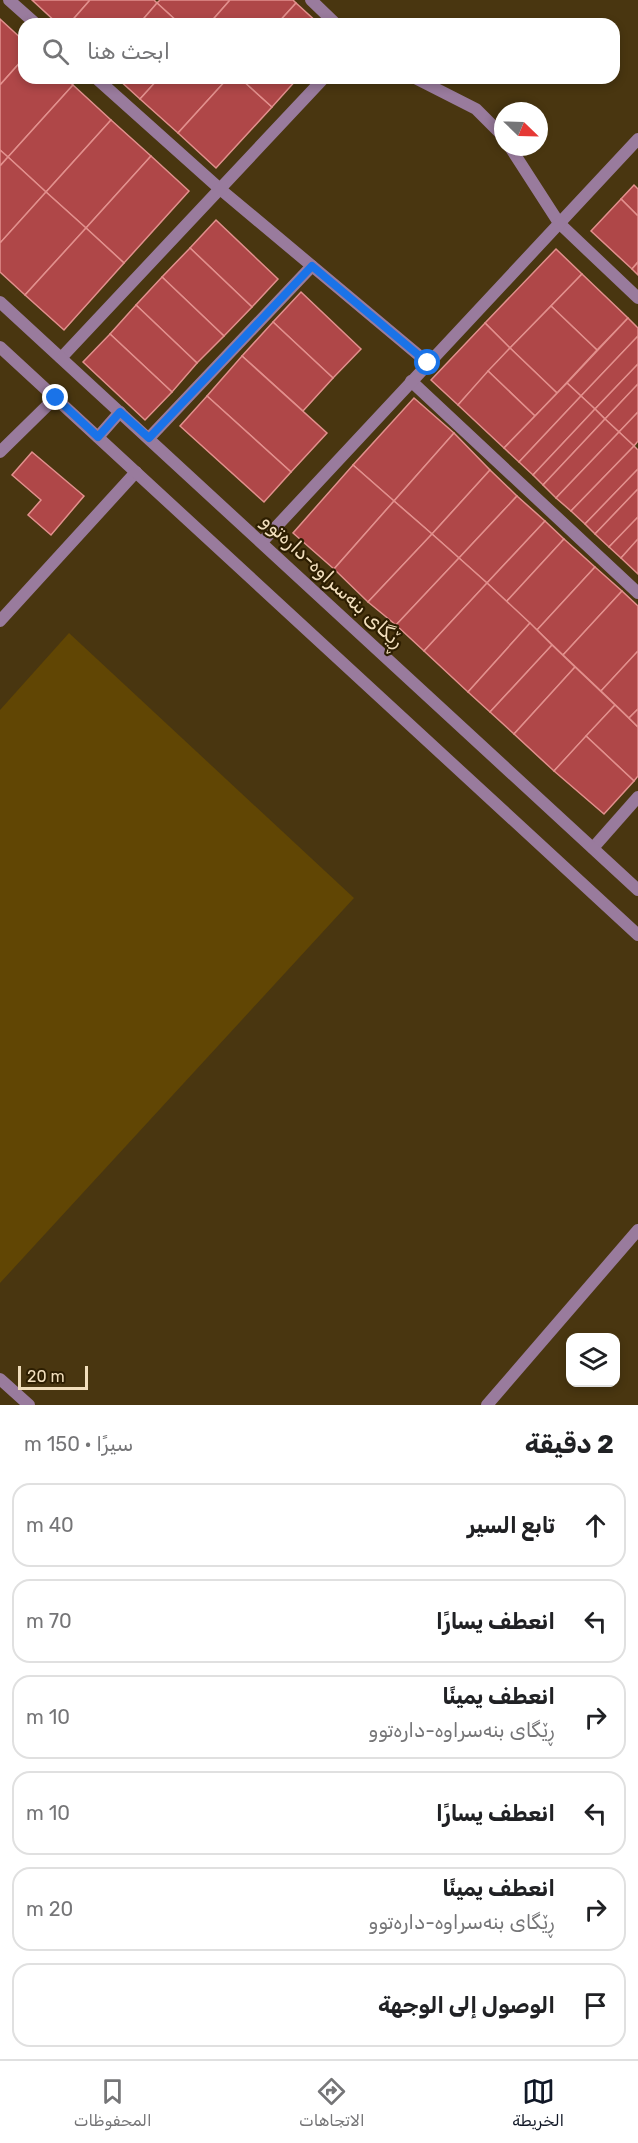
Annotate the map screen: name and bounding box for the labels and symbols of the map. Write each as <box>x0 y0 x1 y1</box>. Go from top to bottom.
north arrow <box>494 102 548 156</box>
route start <box>414 349 440 375</box>
route end <box>42 384 68 410</box>
street label: ڕێگای بنەسراوە-دارەتوو <box>253 509 409 657</box>
scale bar <box>18 1363 88 1390</box>

